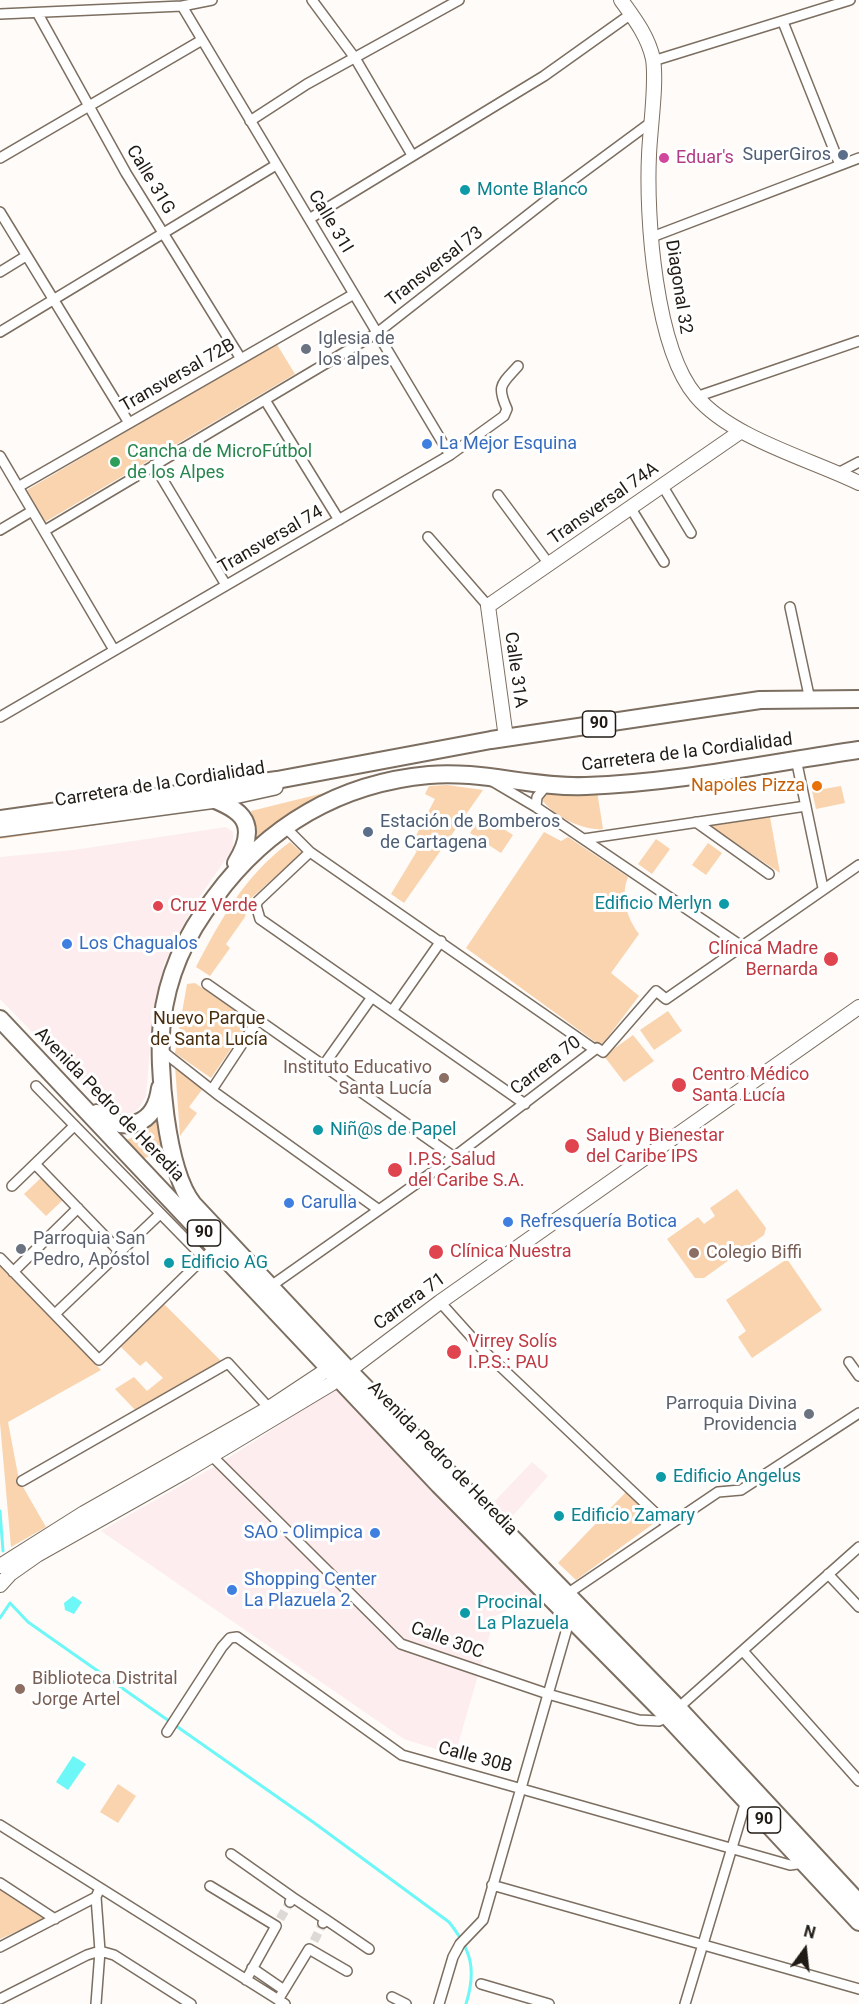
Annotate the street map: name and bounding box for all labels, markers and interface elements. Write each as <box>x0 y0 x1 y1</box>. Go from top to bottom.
street label: Calle 31G <box>121 142 179 218</box>
place label: SuperGiros <box>743 144 831 166</box>
place label: Eduar's <box>676 147 734 169</box>
marker: SuperGiros <box>836 148 850 162</box>
marker: Eduar's <box>657 151 671 165</box>
place label: Monte Blanco <box>477 179 588 201</box>
marker: Monte Blanco <box>458 183 472 197</box>
street label: Calle 31I <box>303 187 357 257</box>
street label: Transversal 73 <box>382 222 488 312</box>
street label: Diagonal 32 <box>660 238 696 336</box>
place label: Iglesia de los alpes <box>318 328 395 370</box>
street label: Transversal 72B <box>117 335 239 417</box>
marker: Iglesia de los alpes <box>299 342 313 356</box>
place label: La Mejor Esquina <box>439 433 577 455</box>
marker: La Mejor Esquina <box>420 437 434 451</box>
place label: Cancha de MicroFútbol de los Alpes <box>127 441 312 484</box>
marker: Cancha de MicroFútbol de los Alpes <box>108 455 122 469</box>
street label: Transversal 74A <box>545 458 663 550</box>
street label: Transversal 74 <box>215 501 327 579</box>
street label: Calle 31A <box>499 631 531 709</box>
road number: 90 <box>582 711 616 737</box>
street label: Carretera de la Cordialidad <box>580 729 794 777</box>
street label: Carretera de la Cordialidad <box>53 758 267 812</box>
place label: Napoles Pizza <box>691 775 805 797</box>
marker: Napoles Pizza <box>810 779 824 793</box>
place label: Estación de Bomberos de Cartagena <box>380 811 560 854</box>
marker: Estación de Bomberos de Cartagena <box>361 825 375 839</box>
place label: Edificio Merlyn <box>595 893 712 915</box>
place label: Cruz Verde <box>170 895 257 917</box>
marker: Edificio Merlyn <box>717 897 731 911</box>
marker: Cruz Verde <box>151 899 165 913</box>
place label: Los Chagualos <box>79 933 198 955</box>
marker: Los Chagualos <box>60 937 74 951</box>
place label: Clínica Madre Bernarda <box>708 938 818 980</box>
marker: Clínica Madre Bernarda <box>822 950 840 968</box>
park label: Nuevo Parque de Santa Lucía <box>150 1008 268 1050</box>
street label: Avenida Pedro de Heredia <box>30 1023 188 1187</box>
street label: Carrera 70 <box>507 1032 585 1100</box>
place label: Instituto Educativo Santa Lucía <box>283 1057 432 1100</box>
place label: Centro Médico Santa Lucía <box>692 1064 809 1106</box>
marker: Instituto Educativo Santa Lucía <box>437 1071 451 1085</box>
marker: Centro Médico Santa Lucía <box>670 1076 688 1094</box>
place label: Niñ@s de Papel <box>330 1119 456 1141</box>
marker: Niñ@s de Papel <box>311 1123 325 1137</box>
place label: Salud y Bienestar del Caribe IPS <box>586 1125 724 1168</box>
marker: Salud y Bienestar del Caribe IPS <box>563 1137 581 1155</box>
place label: I.P.S. Salud del Caribe S.A. <box>408 1149 525 1192</box>
marker: I.P.S. Salud del Caribe S.A. <box>386 1161 404 1179</box>
place label: Carulla <box>301 1192 357 1214</box>
marker: Carulla <box>282 1196 296 1210</box>
place label: Refresquería Botica <box>520 1211 677 1233</box>
marker: Refresquería Botica <box>501 1215 515 1229</box>
road number: 90 <box>188 1220 220 1246</box>
place label: Parroquia San Pedro, Apóstol <box>33 1228 150 1270</box>
place label: Clínica Nuestra <box>450 1241 572 1263</box>
marker: Parroquia San Pedro, Apóstol <box>14 1242 28 1256</box>
place label: Colegio Biffi <box>706 1242 802 1264</box>
marker: Clínica Nuestra <box>427 1243 445 1261</box>
marker: Colegio Biffi <box>687 1246 701 1260</box>
place label: Edificio AG <box>181 1252 268 1274</box>
marker: Edificio AG <box>162 1256 176 1270</box>
street label: Carrera 71 <box>370 1269 450 1335</box>
place label: Virrey Solís I.P.S.: PAU <box>468 1331 557 1374</box>
marker: Virrey Solís I.P.S.: PAU <box>445 1343 463 1361</box>
street label: Avenida Pedro de Heredia <box>363 1377 521 1541</box>
place label: Parroquia Divina Providencia <box>666 1393 797 1436</box>
marker: Parroquia Divina Providencia <box>802 1407 816 1421</box>
place label: Edificio Angelus <box>673 1466 801 1488</box>
marker: Edificio Angelus <box>654 1470 668 1484</box>
place label: Edificio Zamary <box>571 1505 695 1527</box>
marker: Edificio Zamary <box>552 1509 566 1523</box>
place label: SAO - Olimpica <box>244 1522 363 1544</box>
marker: SAO - Olimpica <box>368 1526 382 1540</box>
place label: Shopping Center La Plazuela 2 <box>244 1569 377 1612</box>
marker: Shopping Center La Plazuela 2 <box>225 1583 239 1597</box>
place label: Procinal La Plazuela <box>477 1592 569 1634</box>
marker: Procinal La Plazuela <box>458 1606 472 1620</box>
street label: Calle 30C <box>407 1618 487 1664</box>
place label: Biblioteca Distrital Jorge Artel <box>32 1668 178 1710</box>
marker: Biblioteca Distrital Jorge Artel <box>13 1682 27 1696</box>
street label: Calle 30B <box>436 1738 514 1778</box>
road number: 90 <box>748 1807 780 1833</box>
north arrow <box>775 1920 835 1980</box>
text: N <box>802 1921 818 1943</box>

